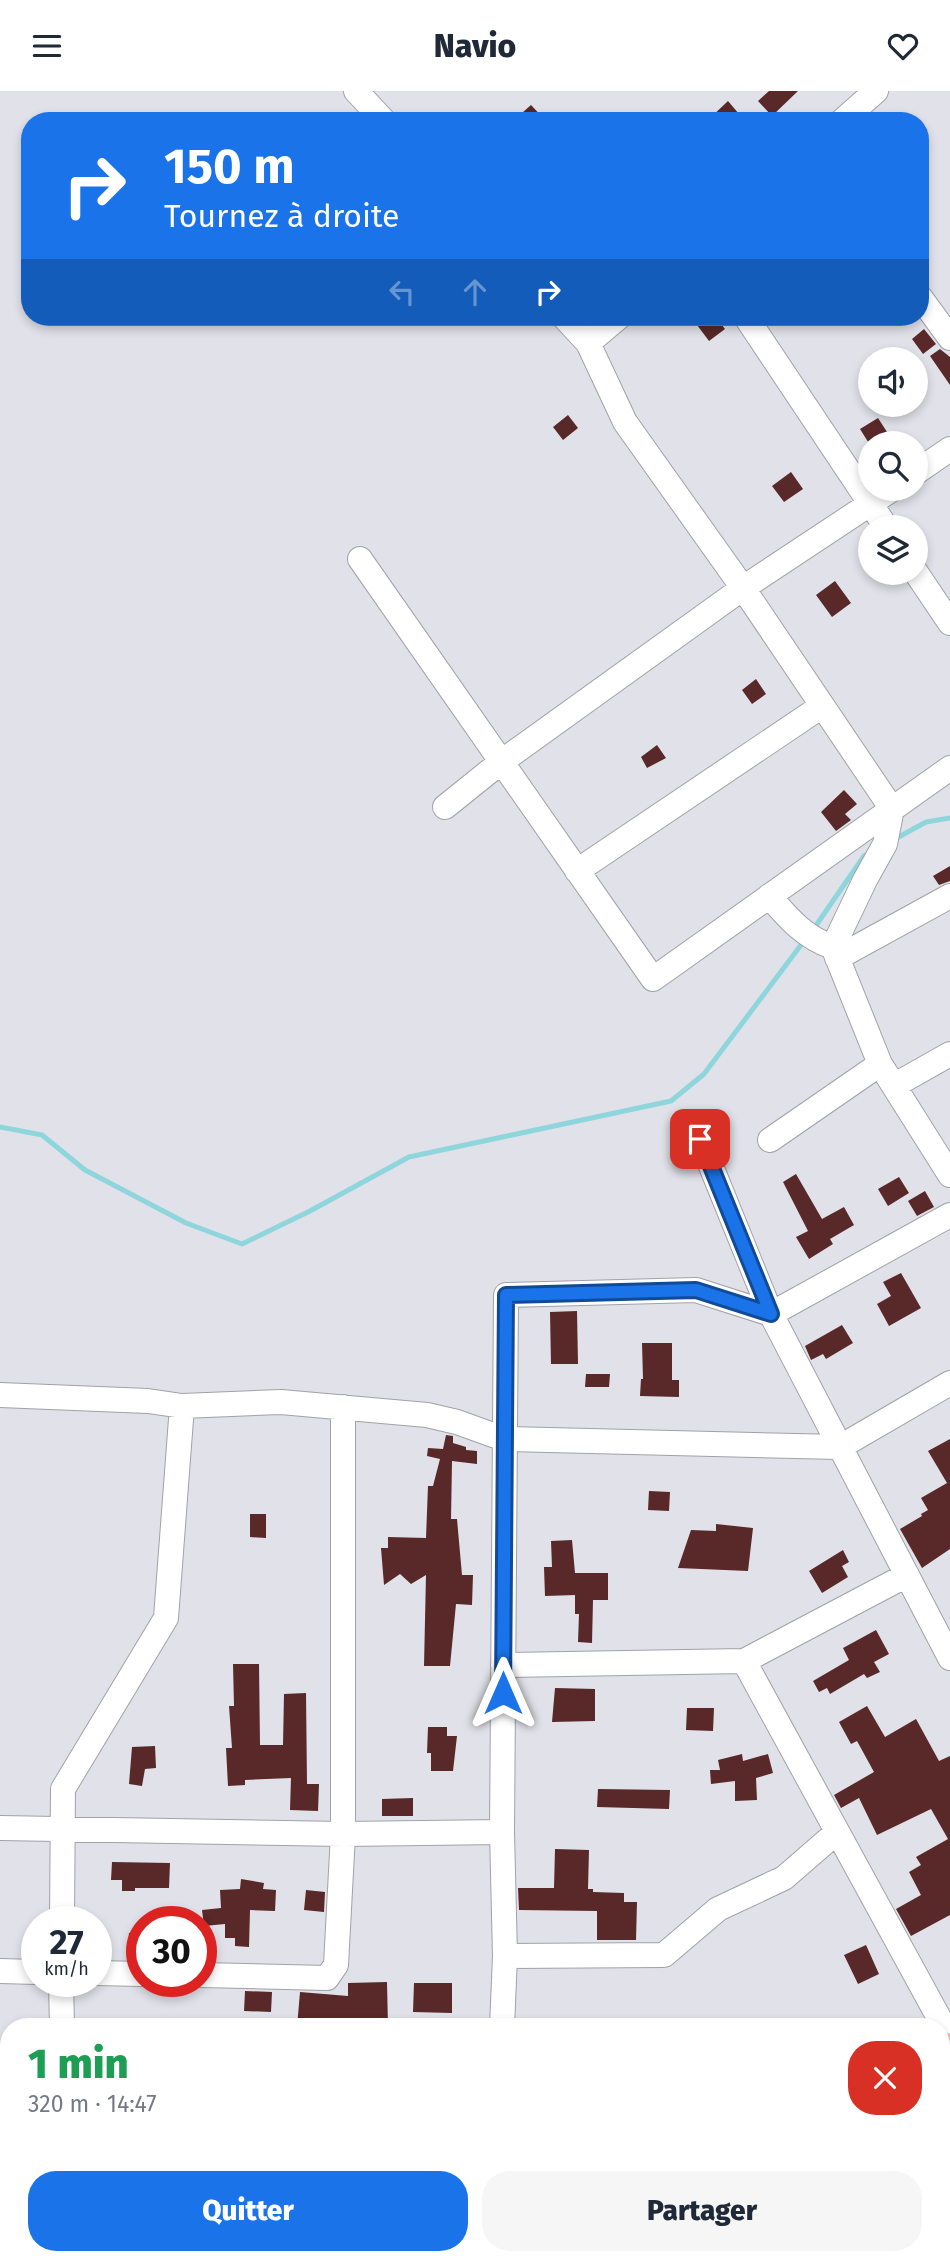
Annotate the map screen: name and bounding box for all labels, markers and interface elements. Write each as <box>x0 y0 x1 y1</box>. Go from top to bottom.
icon: menu <box>28 27 66 65</box>
text: Navio <box>434 27 516 65</box>
icon: heart <box>884 27 922 65</box>
text: 150 m <box>164 137 295 196</box>
icon: right <box>49 140 140 231</box>
text: Tournez à droite <box>164 197 400 235</box>
icon: left <box>383 273 421 311</box>
icon: ahead <box>456 273 494 311</box>
icon: right <box>529 273 567 311</box>
map controls <box>858 347 928 585</box>
button: sound <box>858 347 928 417</box>
button: search <box>858 431 928 501</box>
button: layers <box>858 515 928 585</box>
pin <box>670 1109 730 1169</box>
icon: arrive <box>681 1120 719 1158</box>
position arrow <box>466 1656 540 1730</box>
speed limit sign: 30 <box>126 1906 217 1997</box>
text: 27 <box>49 1921 84 1963</box>
text: km/h <box>44 1958 89 1980</box>
text: 1 min <box>28 2039 129 2089</box>
button: close <box>848 2041 922 2115</box>
text: 320 m · 14:47 <box>28 2090 156 2118</box>
button: Quitter <box>28 2171 468 2251</box>
button: Partager <box>482 2171 922 2251</box>

